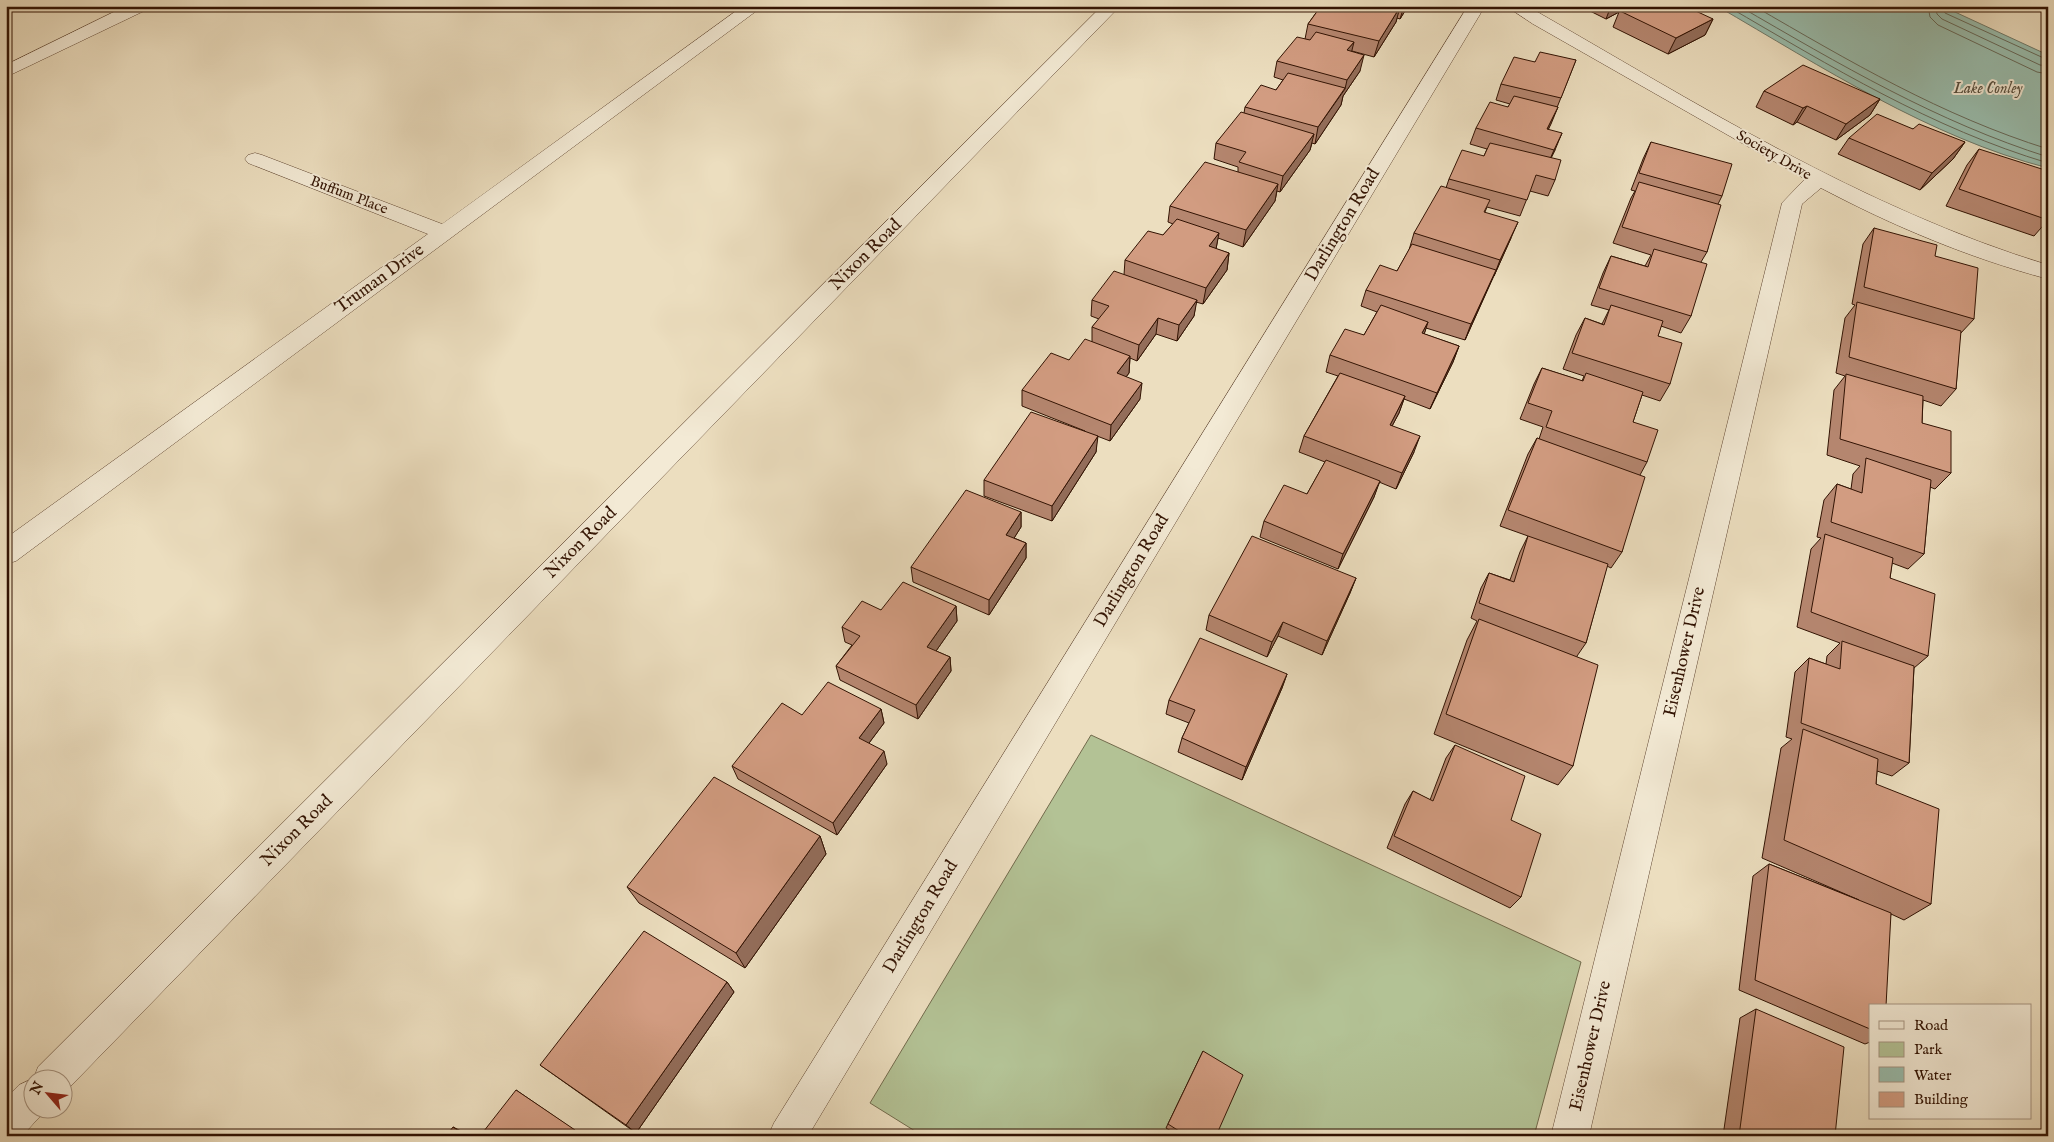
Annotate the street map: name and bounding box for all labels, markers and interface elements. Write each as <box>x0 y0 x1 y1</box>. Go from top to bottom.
water label: Lake Conley <box>1952 79 2024 99</box>
street label: Society Drive <box>1733 126 1815 184</box>
street label: Darlington Road <box>1300 164 1386 286</box>
street label: Buffum Place <box>307 171 391 219</box>
street label: Nixon Road <box>825 214 907 296</box>
street label: Truman Drive <box>331 239 429 319</box>
street label: Nixon Road <box>540 502 622 584</box>
street label: Darlington Road <box>1089 510 1175 632</box>
street label: Eisenhower Drive <box>1659 585 1711 719</box>
street label: Nixon Road <box>256 790 338 872</box>
street label: Darlington Road <box>878 856 964 978</box>
street label: Eisenhower Drive <box>1565 979 1617 1113</box>
legend <box>1869 1004 2032 1120</box>
text: Road <box>1914 1016 1949 1035</box>
text: Park <box>1914 1040 1944 1059</box>
text: Water <box>1914 1066 1952 1085</box>
north arrow <box>22 1070 72 1120</box>
text: N <box>26 1079 48 1099</box>
text: Building <box>1914 1090 1969 1109</box>

